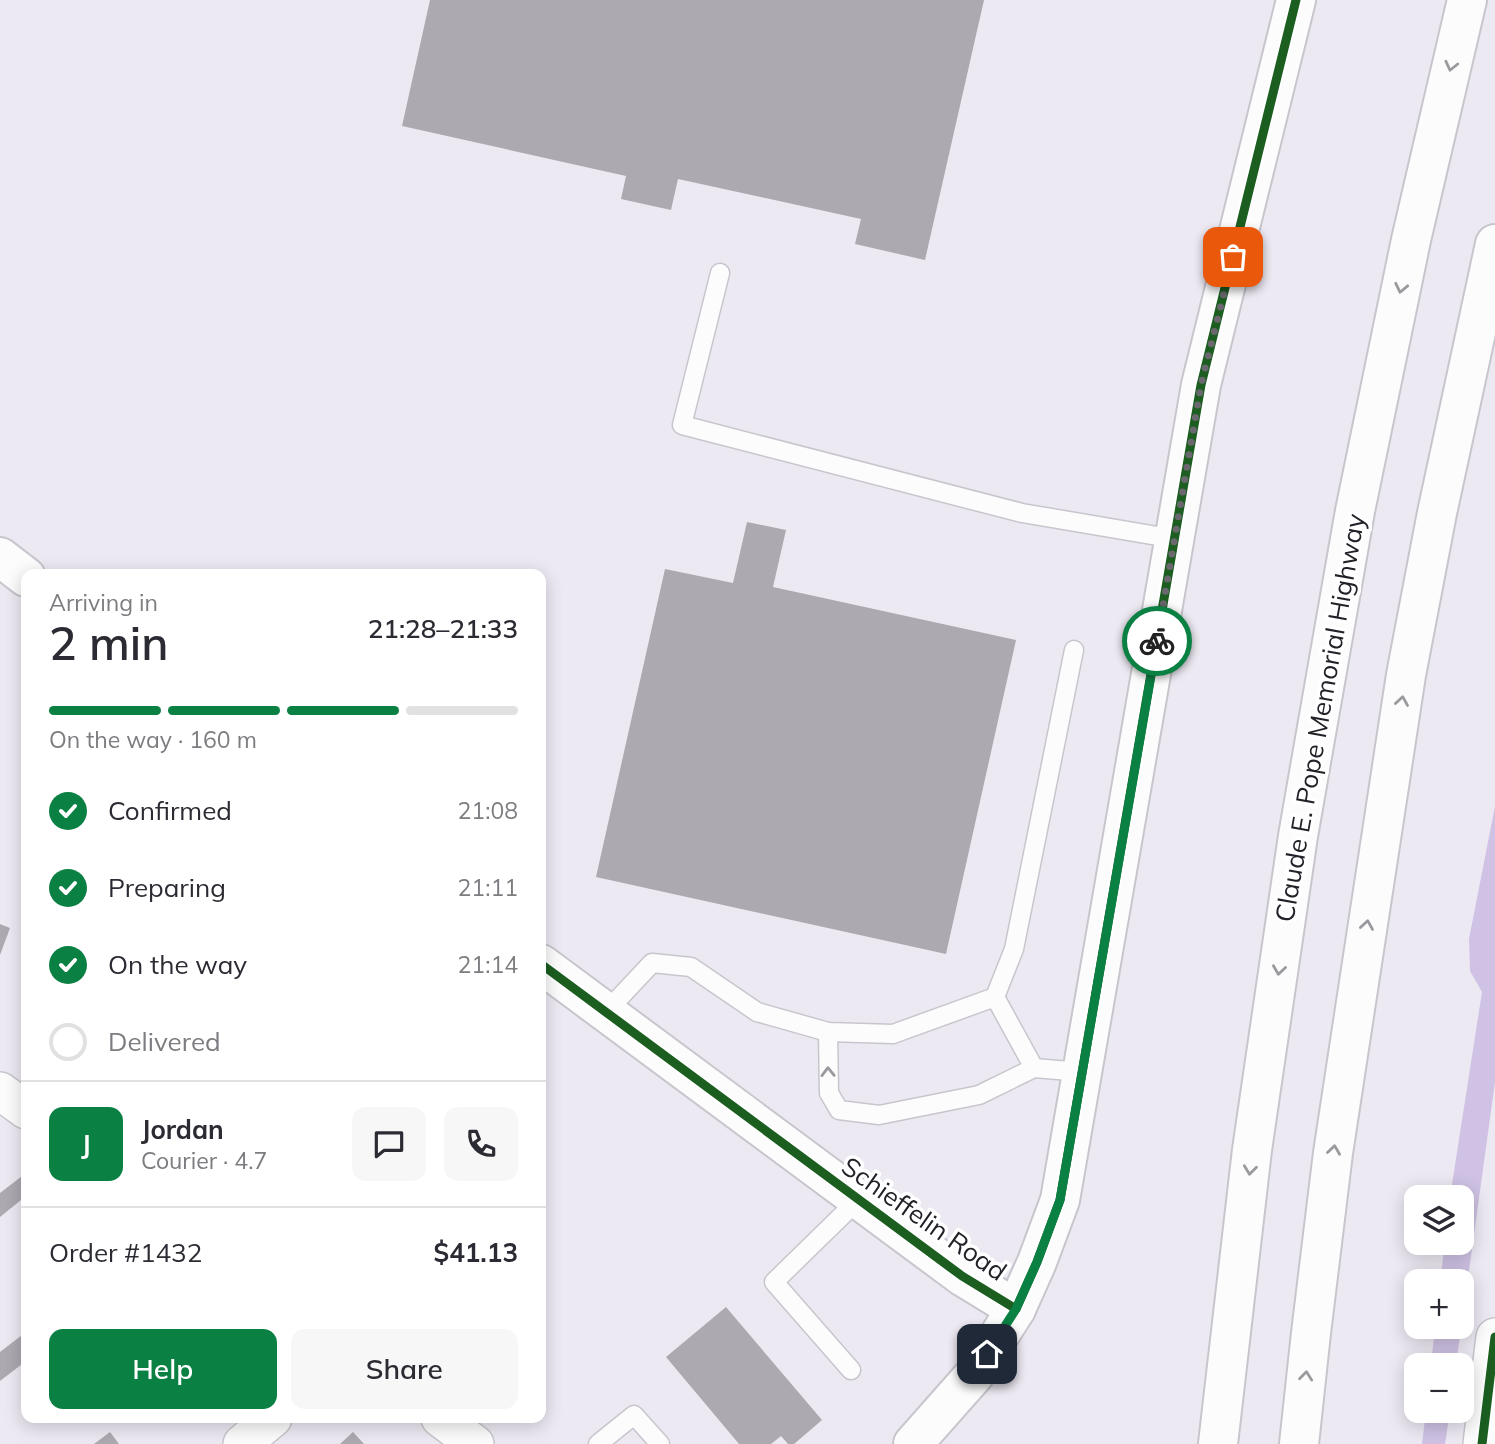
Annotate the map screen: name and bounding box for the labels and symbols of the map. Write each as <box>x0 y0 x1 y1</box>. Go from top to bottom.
one-way arrow <box>1445 60 1459 72</box>
pin <box>1203 227 1263 287</box>
one-way arrow <box>1394 282 1409 294</box>
street label: Claude E. Pope Memorial Highway <box>1267 511 1372 925</box>
courier <box>1122 606 1192 676</box>
one-way arrow <box>1395 695 1410 706</box>
one-way arrow <box>1359 919 1374 931</box>
one-way arrow <box>1271 964 1286 976</box>
one-way arrow <box>821 1066 836 1077</box>
one-way arrow <box>1326 1144 1341 1156</box>
street label: Schieffelin Road <box>835 1150 1013 1288</box>
one-way arrow <box>1242 1164 1257 1176</box>
pin <box>957 1324 1017 1384</box>
one-way arrow <box>1298 1370 1313 1381</box>

